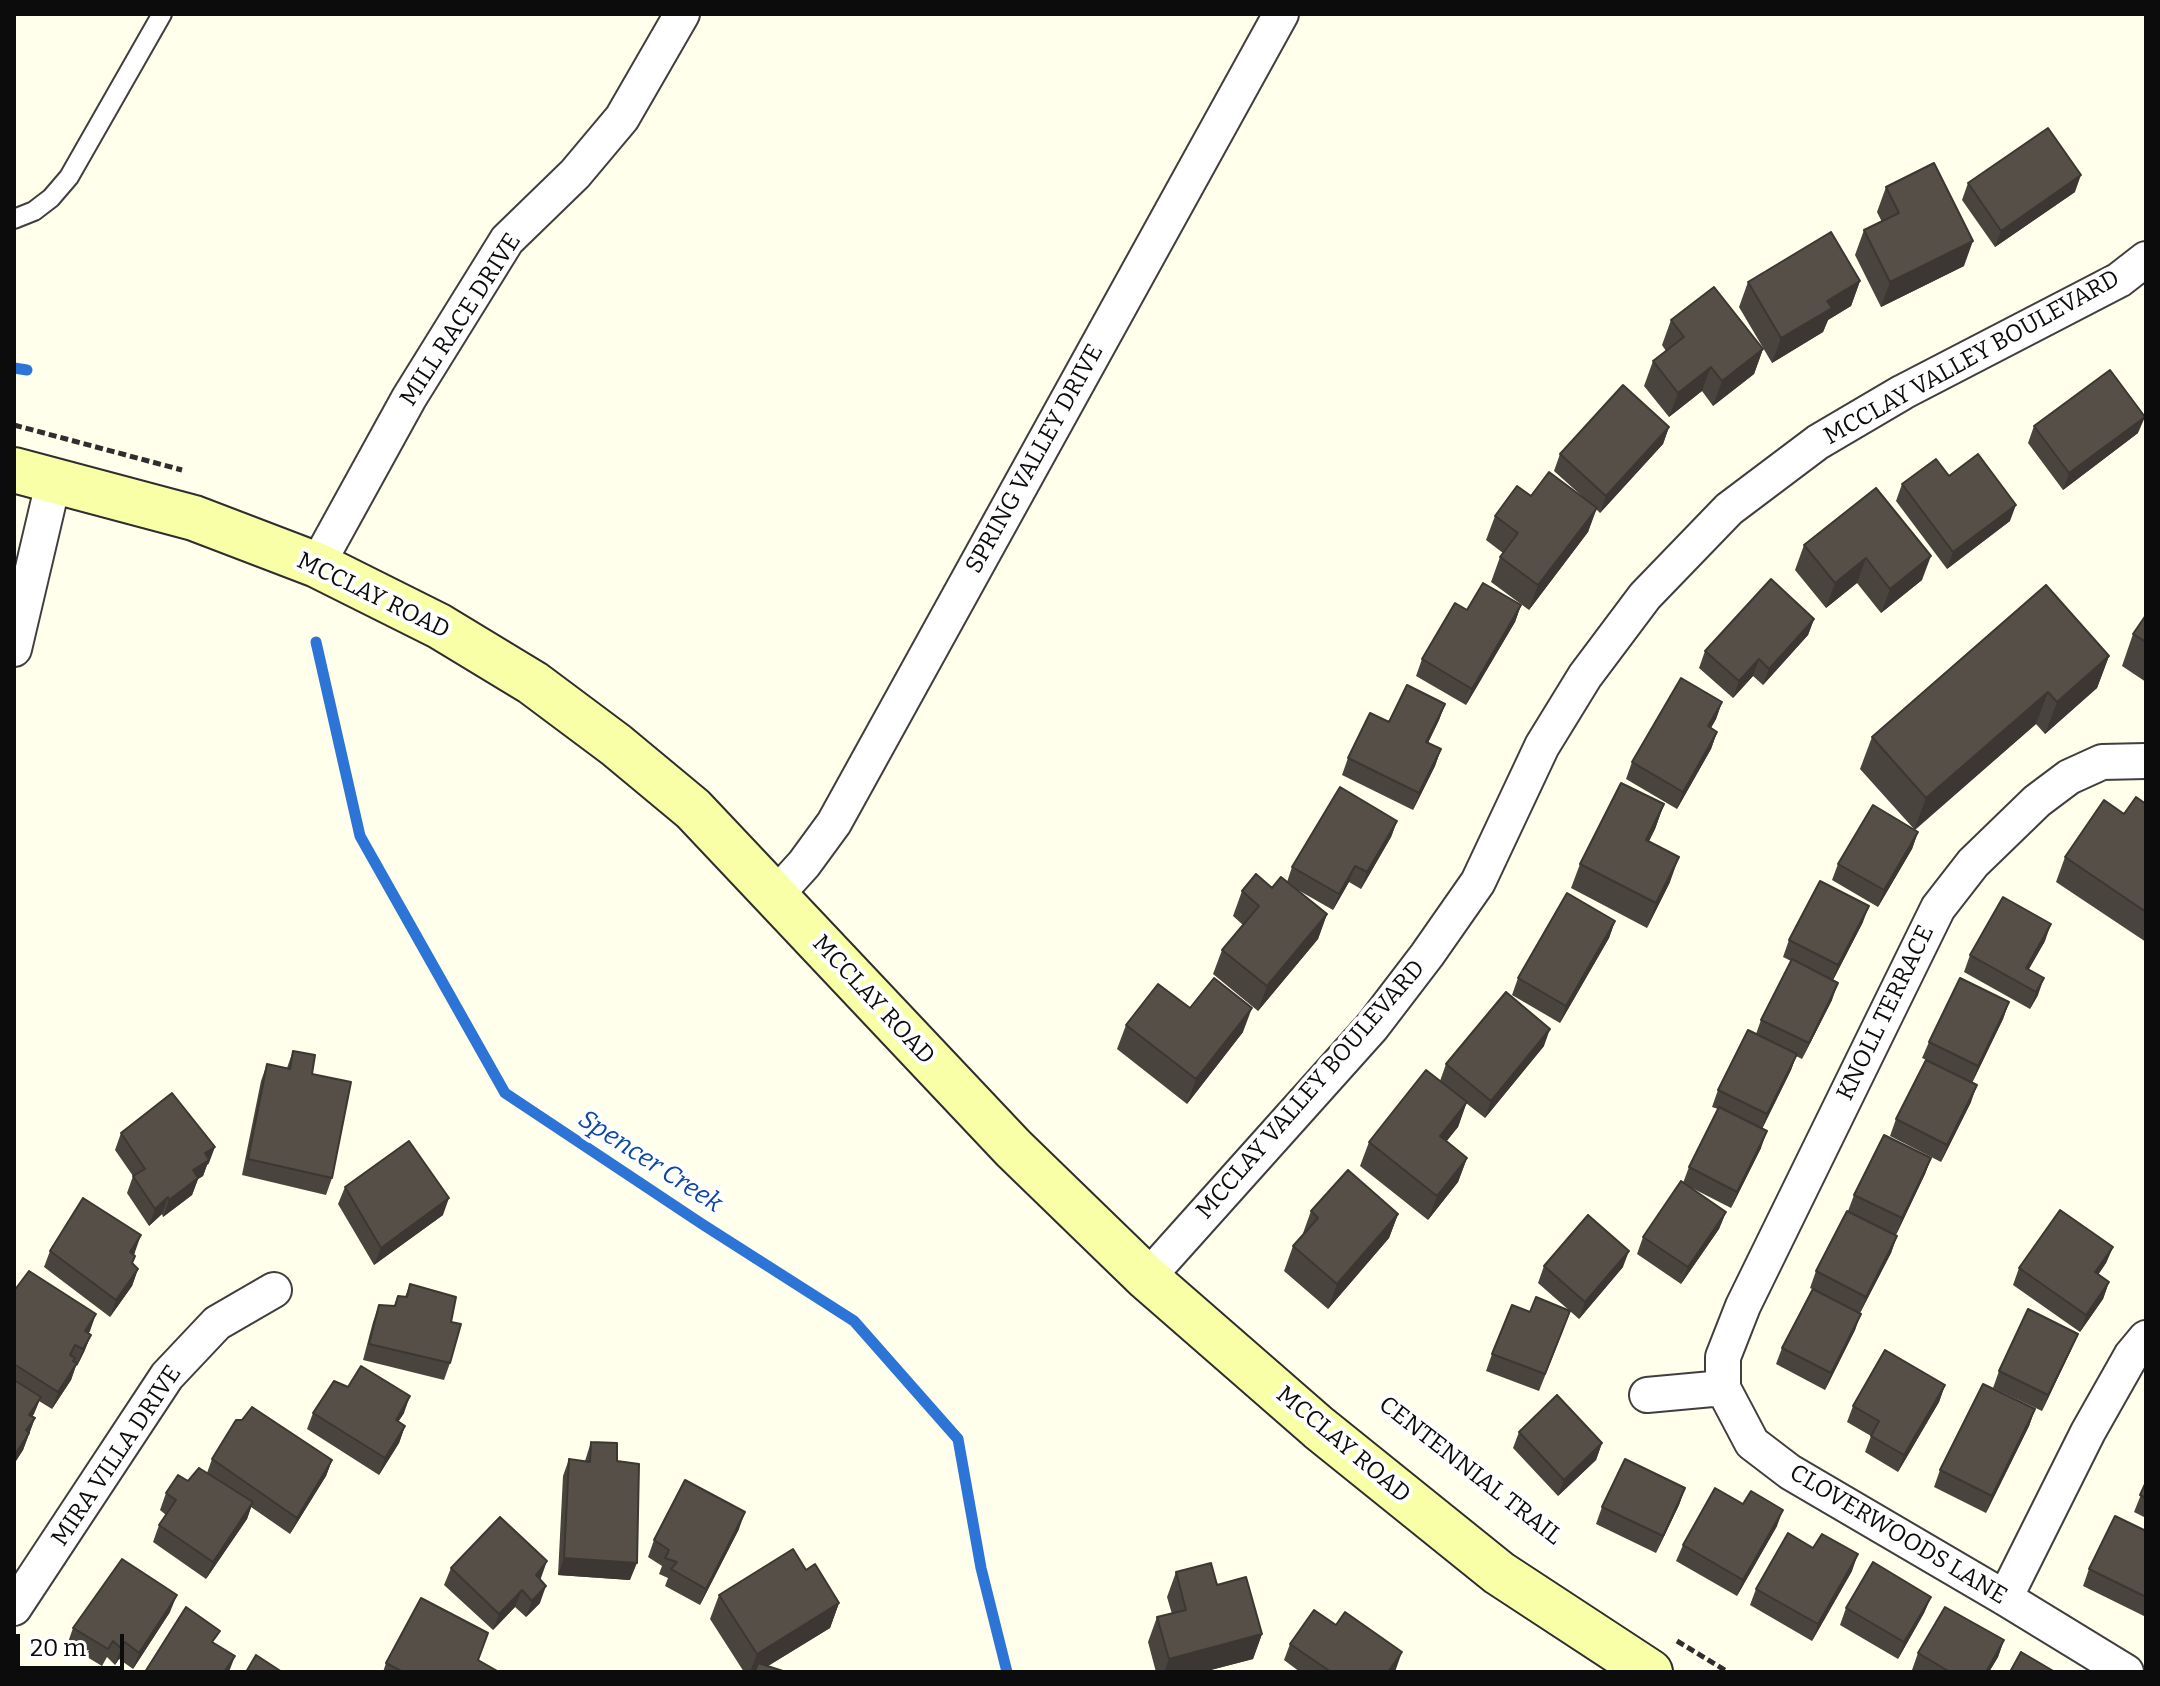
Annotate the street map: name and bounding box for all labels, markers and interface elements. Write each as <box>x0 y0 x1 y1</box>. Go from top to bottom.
street label: MILL RACE DRIVE <box>394 228 528 412</box>
street label: MCCLAY VALLEY BOULEVARD <box>1819 265 2125 451</box>
street label: SPRING VALLEY DRIVE <box>960 340 1110 578</box>
street label: MCCLAY ROAD <box>292 547 454 645</box>
street label: KNOLL TERRACE <box>1831 921 1941 1105</box>
street label: MCCLAY ROAD <box>806 929 940 1071</box>
street label: MCCLAY VALLEY BOULEVARD <box>1191 955 1431 1225</box>
water label: Spencer Creek <box>572 1104 728 1220</box>
street label: MIRA VILLA DRIVE <box>46 1360 188 1552</box>
street label: MCCLAY ROAD <box>1270 1381 1416 1509</box>
street label: CENTENNIAL TRAIL <box>1373 1391 1567 1551</box>
street label: CLOVERWOODS LANE <box>1784 1459 2012 1611</box>
scale bar <box>20 1618 128 1668</box>
text: 20 m <box>30 1634 86 1662</box>

